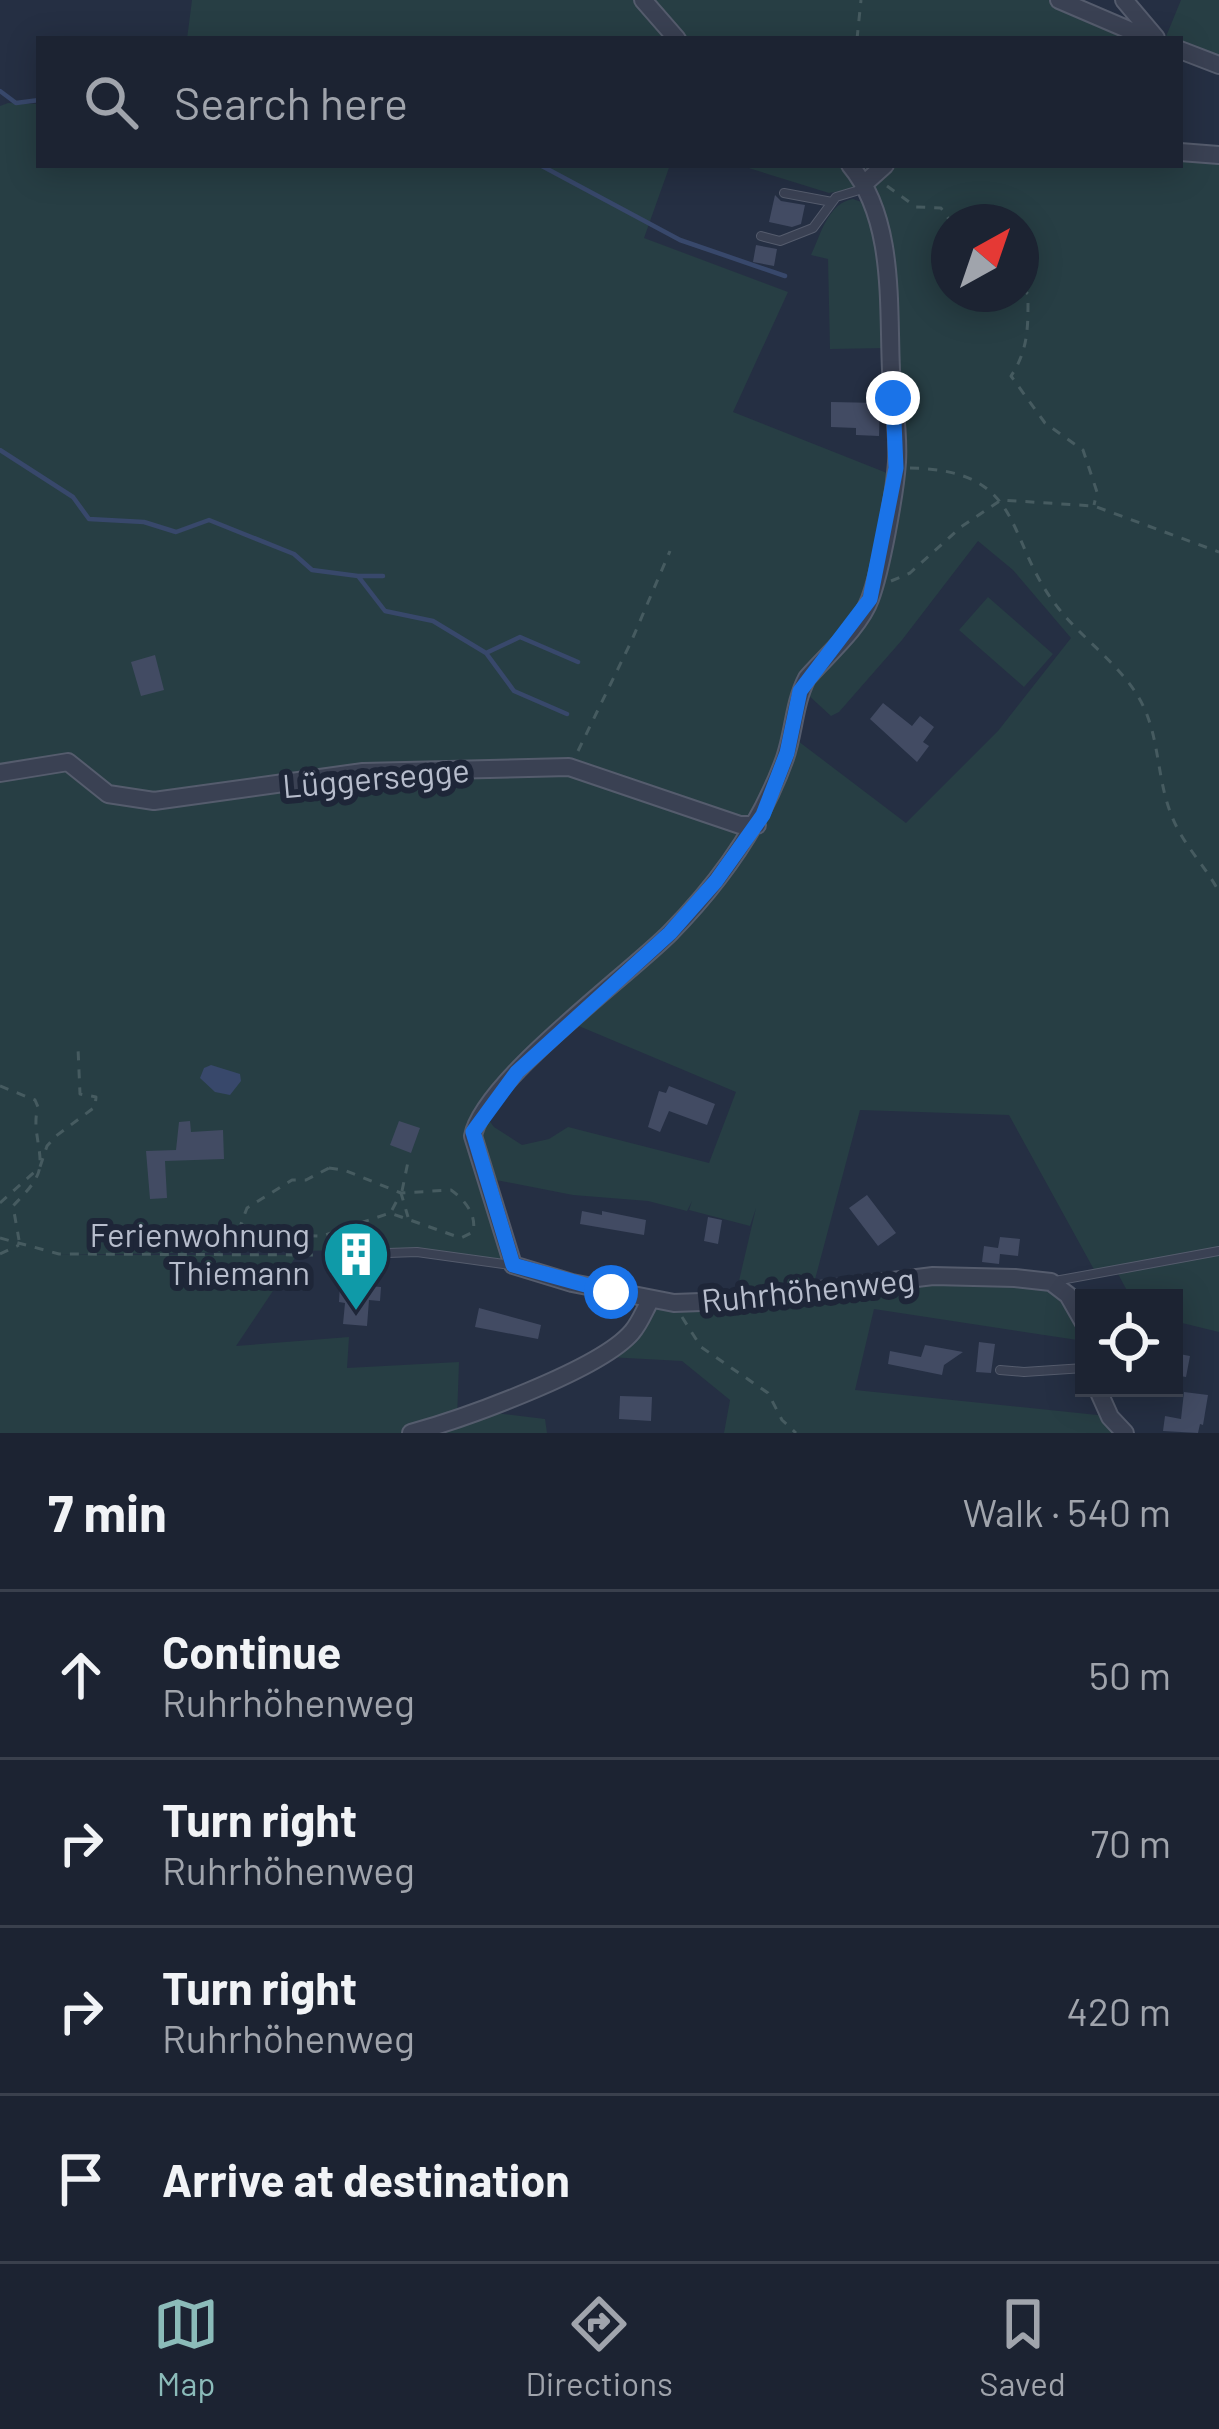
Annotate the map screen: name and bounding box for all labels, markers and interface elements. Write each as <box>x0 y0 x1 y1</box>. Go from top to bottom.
search box <box>36 36 1183 168</box>
icon: search <box>78 69 144 135</box>
text: Search here <box>174 75 408 129</box>
north arrow <box>931 204 1039 312</box>
route end <box>866 371 920 425</box>
street label: Lüggersegge <box>281 749 471 805</box>
place label: Ferienwohnung Thiemann <box>90 1214 310 1292</box>
building icon: Ferienwohnung Thiemann <box>321 1219 391 1313</box>
street label: Ruhrhöhenweg <box>699 1258 916 1320</box>
route start <box>584 1265 638 1319</box>
map controls <box>1075 1289 1183 1397</box>
button: locate <box>1075 1289 1183 1397</box>
text: 7 min <box>48 1481 167 1542</box>
text: Walk · 540 m <box>963 1488 1171 1535</box>
text: Continue <box>162 1624 341 1678</box>
icon: ahead <box>48 1642 114 1708</box>
text: 50 m <box>1089 1651 1171 1698</box>
text: Ruhrhöhenweg <box>162 1678 415 1725</box>
text: Turn right <box>162 1792 357 1846</box>
icon: right <box>48 1810 114 1876</box>
text: 70 m <box>1090 1819 1171 1866</box>
text: Ruhrhöhenweg <box>162 1846 415 1893</box>
text: Turn right <box>162 1960 357 2014</box>
icon: right <box>48 1978 114 2044</box>
text: 420 m <box>1067 1987 1171 2034</box>
text: Ruhrhöhenweg <box>162 2014 415 2061</box>
icon: arrive <box>48 2146 114 2212</box>
text: Arrive at destination <box>162 2152 570 2206</box>
tab: Map <box>153 2291 219 2403</box>
tab: Directions <box>525 2291 673 2403</box>
tab: Saved <box>979 2291 1066 2403</box>

